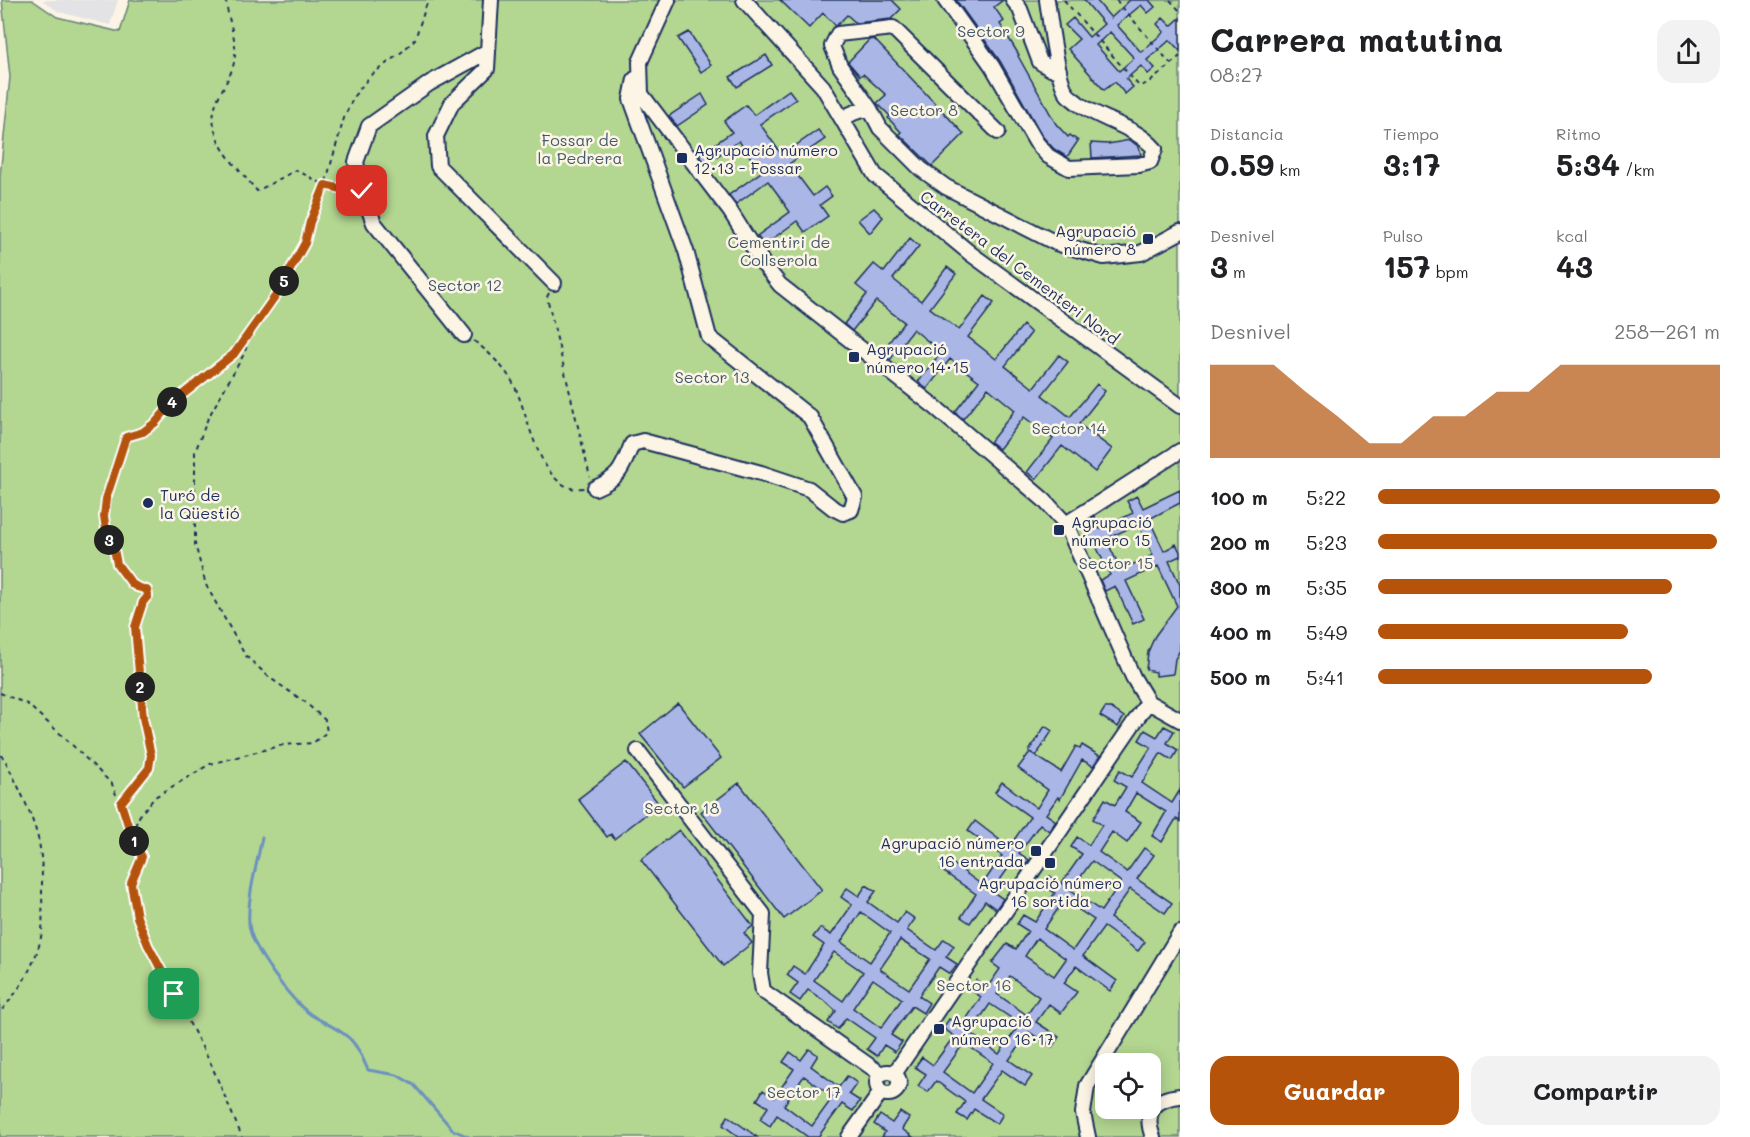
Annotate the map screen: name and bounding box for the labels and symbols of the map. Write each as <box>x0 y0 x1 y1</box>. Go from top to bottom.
park label: Sector 9 <box>957 20 1025 41</box>
park label: Sector 8 <box>890 99 958 120</box>
park label: Fossar de la Pedrera <box>538 129 622 168</box>
place label: Agrupació número 12·13 - Fossar <box>694 139 838 178</box>
marker: Agrupació número 12·13 - Fossar <box>675 151 689 165</box>
pin <box>336 165 387 216</box>
street label: Carretera del Cementeri Nord <box>916 185 1124 349</box>
place label: Agrupació número 8 <box>1055 220 1136 259</box>
park label: Cementiri de Collserola <box>728 231 830 270</box>
marker: Agrupació número 8 <box>1141 232 1155 246</box>
pin: 5 <box>269 266 299 296</box>
park label: Sector 12 <box>428 274 502 295</box>
place label: Agrupació número 14·15 <box>866 338 969 377</box>
marker: Agrupació número 14·15 <box>847 350 861 364</box>
park label: Sector 13 <box>675 366 749 387</box>
pin: 4 <box>157 387 187 417</box>
park label: Sector 14 <box>1032 417 1107 438</box>
place label: Turó de la Qüestió <box>160 484 239 523</box>
marker: Turó de la Qüestió <box>141 496 155 510</box>
place label: Agrupació número 15 <box>1071 511 1152 550</box>
marker: Agrupació número 15 <box>1052 523 1066 537</box>
pin: 3 <box>94 525 124 555</box>
park label: Sector 15 <box>1079 552 1153 573</box>
pin: 2 <box>125 672 155 702</box>
park label: Sector 18 <box>645 797 720 818</box>
pin: 1 <box>119 826 149 856</box>
place label: Agrupació número 16 entrada <box>880 832 1024 871</box>
marker: Agrupació número 16 entrada <box>1029 844 1043 858</box>
marker: Agrupació número 16 sortida <box>1043 856 1057 870</box>
place label: Agrupació número 16 sortida <box>978 872 1122 911</box>
pin <box>148 968 199 1019</box>
park label: Sector 16 <box>937 974 1011 995</box>
place label: Agrupació número 16·17 <box>951 1010 1054 1049</box>
marker: Agrupació número 16·17 <box>932 1022 946 1036</box>
park label: Sector 17 <box>767 1081 841 1102</box>

